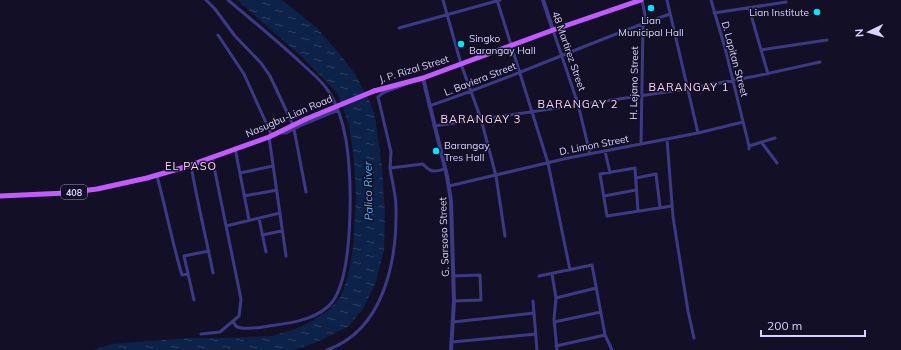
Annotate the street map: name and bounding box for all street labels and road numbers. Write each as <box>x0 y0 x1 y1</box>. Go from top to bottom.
street label: 48 Martirez Street <box>549 9 589 93</box>
street label: D. Lapitan Street <box>719 20 751 99</box>
street label: H. Lejano Street <box>627 46 641 120</box>
street label: J. P. Rizal Street <box>378 52 451 86</box>
street label: L. Baviera Street <box>442 59 518 99</box>
street label: Nasugbu-Lian Road <box>244 92 334 140</box>
street label: D. Limon Street <box>558 132 630 158</box>
road number: 408 <box>61 185 87 199</box>
street label: G. Sarsoso Street <box>436 196 452 277</box>

